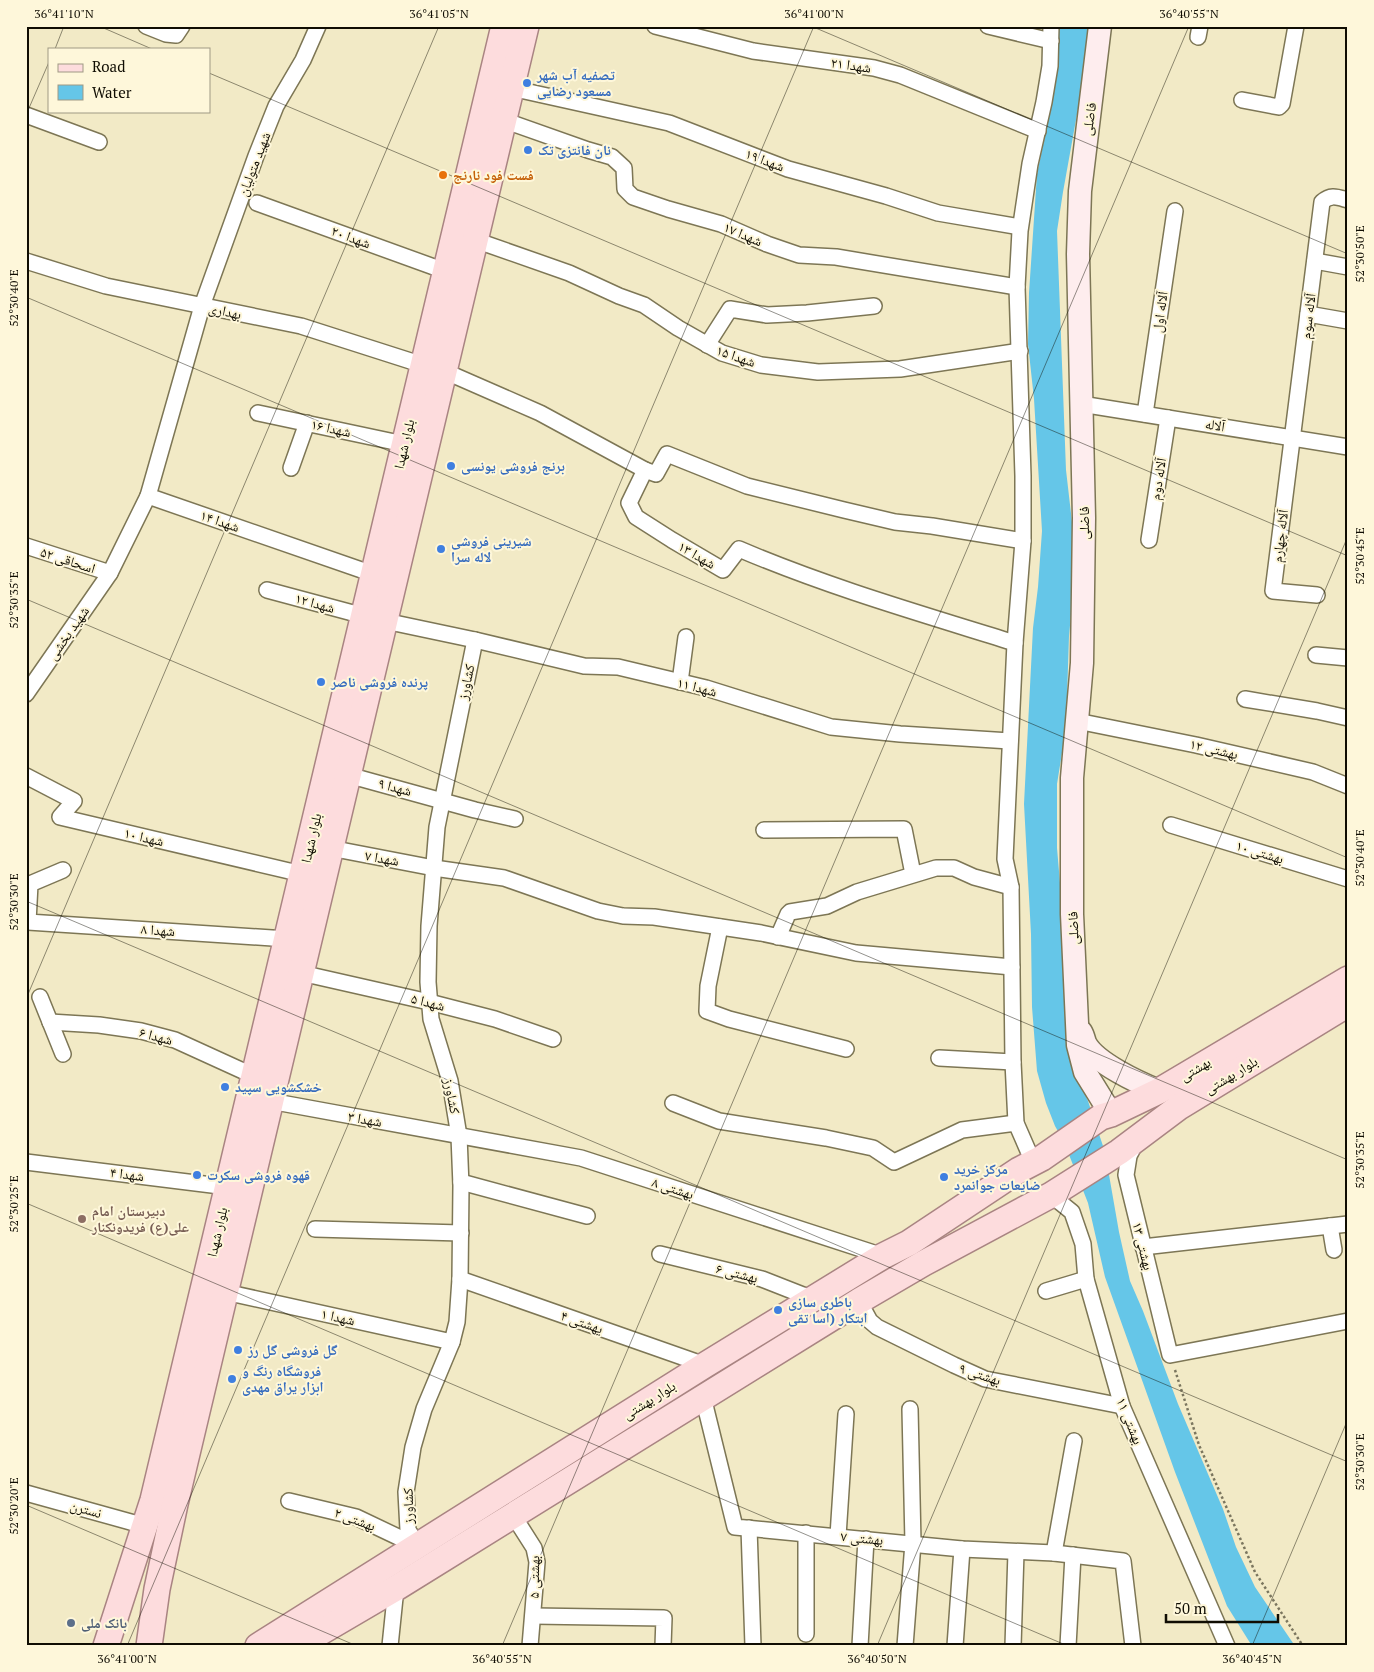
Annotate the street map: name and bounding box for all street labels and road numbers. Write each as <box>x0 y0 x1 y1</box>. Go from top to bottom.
street label: شهدا ۲۱ <box>830 52 872 77</box>
street label: فاضلی <box>1077 101 1100 137</box>
street label: شهید متولیان <box>233 129 274 199</box>
street label: شهدا ۱۹ <box>743 143 787 176</box>
street label: شهدا ۱۷ <box>721 217 766 250</box>
street label: شهدا ۲۰ <box>329 221 373 252</box>
street label: آلاله اول <box>1147 290 1172 334</box>
street label: آلاله سوم <box>1295 292 1321 340</box>
street label: بهداری <box>207 298 243 323</box>
street label: شهدا ۱۵ <box>714 340 758 371</box>
street label: شهدا ۱۶ <box>309 414 353 441</box>
street label: آلاله <box>1204 414 1227 436</box>
street label: بلوار شهدا <box>389 417 418 471</box>
street label: آلاله دوم <box>1145 456 1171 502</box>
street label: شهدا ۱۴ <box>198 505 242 536</box>
street label: فاضلی <box>1074 506 1093 540</box>
street label: آلاله چهارم <box>1267 508 1293 564</box>
street label: شهدا ۱۳ <box>675 536 720 573</box>
street label: اسحاقی ۵۲ <box>38 542 98 577</box>
street label: شهدا ۱۲ <box>293 588 337 617</box>
street label: شهید بخشی <box>42 602 93 663</box>
street label: کشاورز <box>452 662 479 702</box>
street label: شهدا ۱۱ <box>675 672 719 701</box>
street label: بهشتی ۱۲ <box>1188 734 1240 763</box>
street label: شهدا ۹ <box>376 773 414 800</box>
street label: بلوار شهدا <box>296 811 325 865</box>
street label: شهدا ۱۰ <box>122 823 166 850</box>
street label: بهشتی ۱۰ <box>1234 835 1287 868</box>
street label: شهدا ۷ <box>364 845 401 870</box>
street label: فاضلی <box>1062 911 1083 945</box>
street label: شهدا ۸ <box>140 919 176 940</box>
street label: شهدا ۵ <box>409 988 447 1015</box>
street label: شهدا ۶ <box>137 1022 175 1049</box>
street label: بلوار بهشتی <box>1201 1051 1261 1098</box>
street label: بهشتی <box>1176 1052 1214 1085</box>
street label: کشاورز <box>440 1075 465 1116</box>
street label: شهدا ۳ <box>347 1106 384 1131</box>
street label: شهدا ۴ <box>109 1162 145 1185</box>
street label: بهشتی ۸ <box>650 1172 697 1203</box>
street label: بلوار شهدا <box>202 1205 231 1259</box>
street label: بهشتی ۱۳ <box>1128 1220 1159 1272</box>
street label: بهشتی ۶ <box>714 1258 760 1287</box>
street label: شهدا ۱ <box>319 1304 357 1329</box>
street label: یهشتی ۴ <box>558 1305 606 1338</box>
street label: بهشتی ۹ <box>957 1358 1004 1389</box>
street label: بلوار بهشتی <box>619 1376 679 1423</box>
street label: بهشتی ۱۱ <box>1112 1394 1149 1447</box>
street label: کشاورز <box>398 1488 417 1525</box>
street label: نسترن <box>68 1495 104 1522</box>
street label: بهشتی ۲ <box>332 1502 379 1535</box>
street label: بهشتی ۷ <box>840 1526 884 1549</box>
street label: بهشتی ۵ <box>524 1555 543 1599</box>

